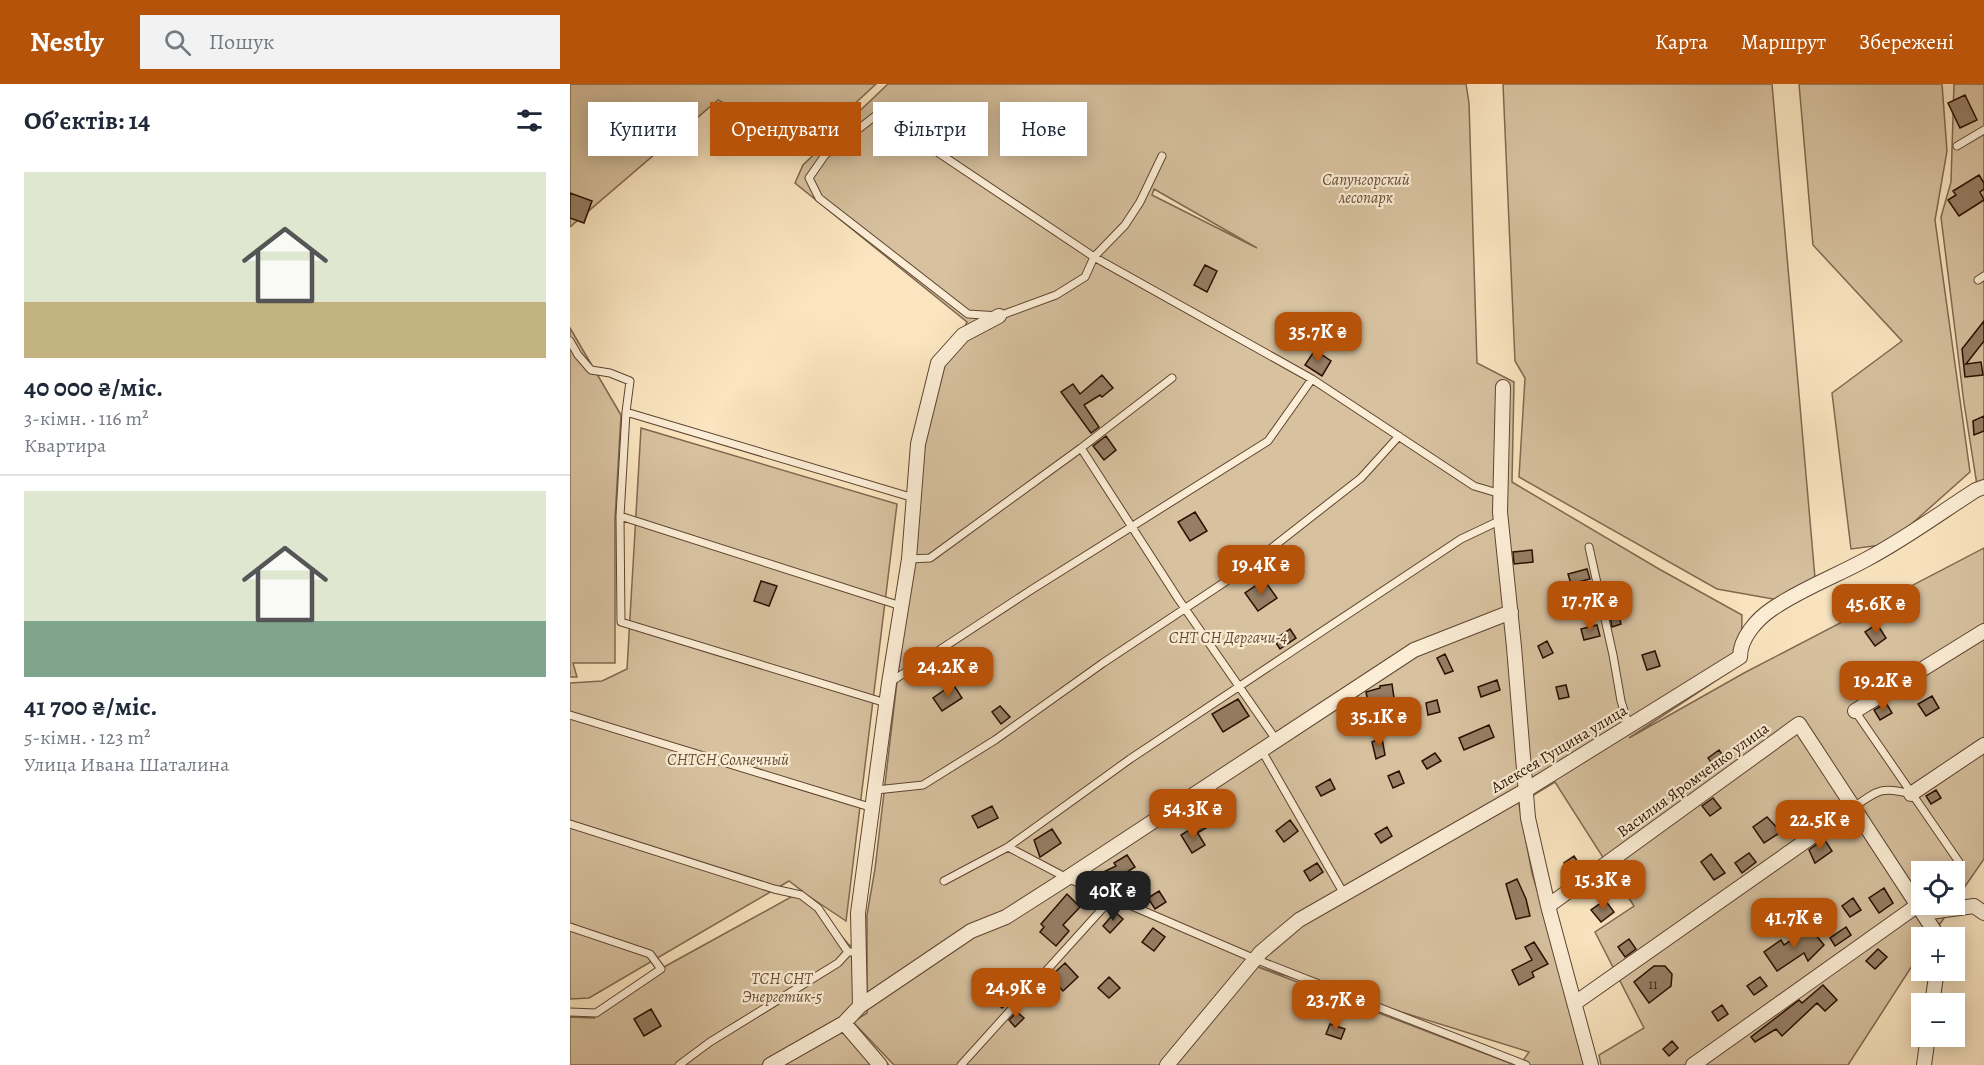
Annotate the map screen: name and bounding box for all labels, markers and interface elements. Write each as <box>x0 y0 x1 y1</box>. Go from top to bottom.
search box <box>140 15 560 69</box>
text: Nestly <box>30 23 104 61</box>
icon: search <box>161 26 194 59</box>
text: Пошук <box>209 27 275 57</box>
text: Карта <box>1655 28 1708 56</box>
text: Маршрут <box>1741 28 1826 56</box>
text: Збережені <box>1859 28 1954 56</box>
chip: Купити <box>588 102 698 156</box>
chip: Орендувати <box>710 102 861 156</box>
chip: Фільтри <box>873 102 988 156</box>
chip: Нове <box>1000 102 1087 156</box>
text: Об’єктів: 14 <box>24 103 150 138</box>
icon: filters <box>513 104 546 137</box>
park label: Сапунгорский лесопарк <box>1322 169 1410 209</box>
icon: home <box>231 211 339 319</box>
pin: 35.7K ₴ <box>1263 312 1373 363</box>
text: 35.7K ₴ <box>1289 318 1347 345</box>
text: 40 000 ₴/міс. <box>24 370 163 405</box>
text: 3-кімн. · 116 m² <box>24 405 149 432</box>
text: Квартира <box>24 432 106 459</box>
icon: home <box>231 530 339 638</box>
pin: 19.4K ₴ <box>1206 545 1316 596</box>
text: 19.4K ₴ <box>1232 551 1290 578</box>
pin: 17.7K ₴ <box>1535 581 1645 632</box>
pin: 45.6K ₴ <box>1821 584 1931 635</box>
text: 17.7K ₴ <box>1561 587 1619 614</box>
text: 45.6K ₴ <box>1846 590 1906 617</box>
park label: СНТ СН Дергачи-4 <box>1169 627 1287 649</box>
pin: 24.2K ₴ <box>893 647 1003 698</box>
text: 24.2K ₴ <box>917 653 979 680</box>
pin: 19.2K ₴ <box>1828 661 1938 712</box>
text: 19.2K ₴ <box>1854 667 1912 694</box>
text: 41 700 ₴/міс. <box>24 689 157 724</box>
pin: 35.1K ₴ <box>1324 697 1434 748</box>
street label: Алексея Гущина улица <box>1486 699 1632 799</box>
text: 35.1K ₴ <box>1350 703 1408 730</box>
street label: Василия Яромченко улица <box>1613 717 1774 843</box>
text: 5-кімн. · 123 m² <box>24 724 151 751</box>
park label: СНТСН Солнечный <box>667 749 789 771</box>
text: Улица Ивана Шаталина <box>24 751 229 778</box>
pin: 54.3K ₴ <box>1138 789 1248 840</box>
text: 54.3K ₴ <box>1163 795 1223 822</box>
pin: 22.5K ₴ <box>1765 800 1875 851</box>
text: 22.5K ₴ <box>1790 806 1850 833</box>
pin: 15.3K ₴ <box>1548 860 1658 911</box>
map controls <box>1911 861 1965 1047</box>
button: locate <box>1911 861 1965 915</box>
text: 15.3K ₴ <box>1574 866 1632 893</box>
pin: 40K ₴ <box>1071 871 1155 922</box>
text: 40K ₴ <box>1090 877 1136 904</box>
pin: 41.7K ₴ <box>1739 898 1849 949</box>
text: 41.7K ₴ <box>1765 904 1823 931</box>
button: + <box>1911 927 1965 981</box>
park label: ТСН СНТ Энергетик-5 <box>742 968 822 1008</box>
pin: 24.9K ₴ <box>961 968 1071 1019</box>
text: 24.9K ₴ <box>985 974 1047 1001</box>
house number: 11 <box>1648 975 1658 994</box>
pin: 23.7K ₴ <box>1281 980 1391 1031</box>
text: 23.7K ₴ <box>1306 986 1366 1013</box>
button: − <box>1911 993 1965 1047</box>

